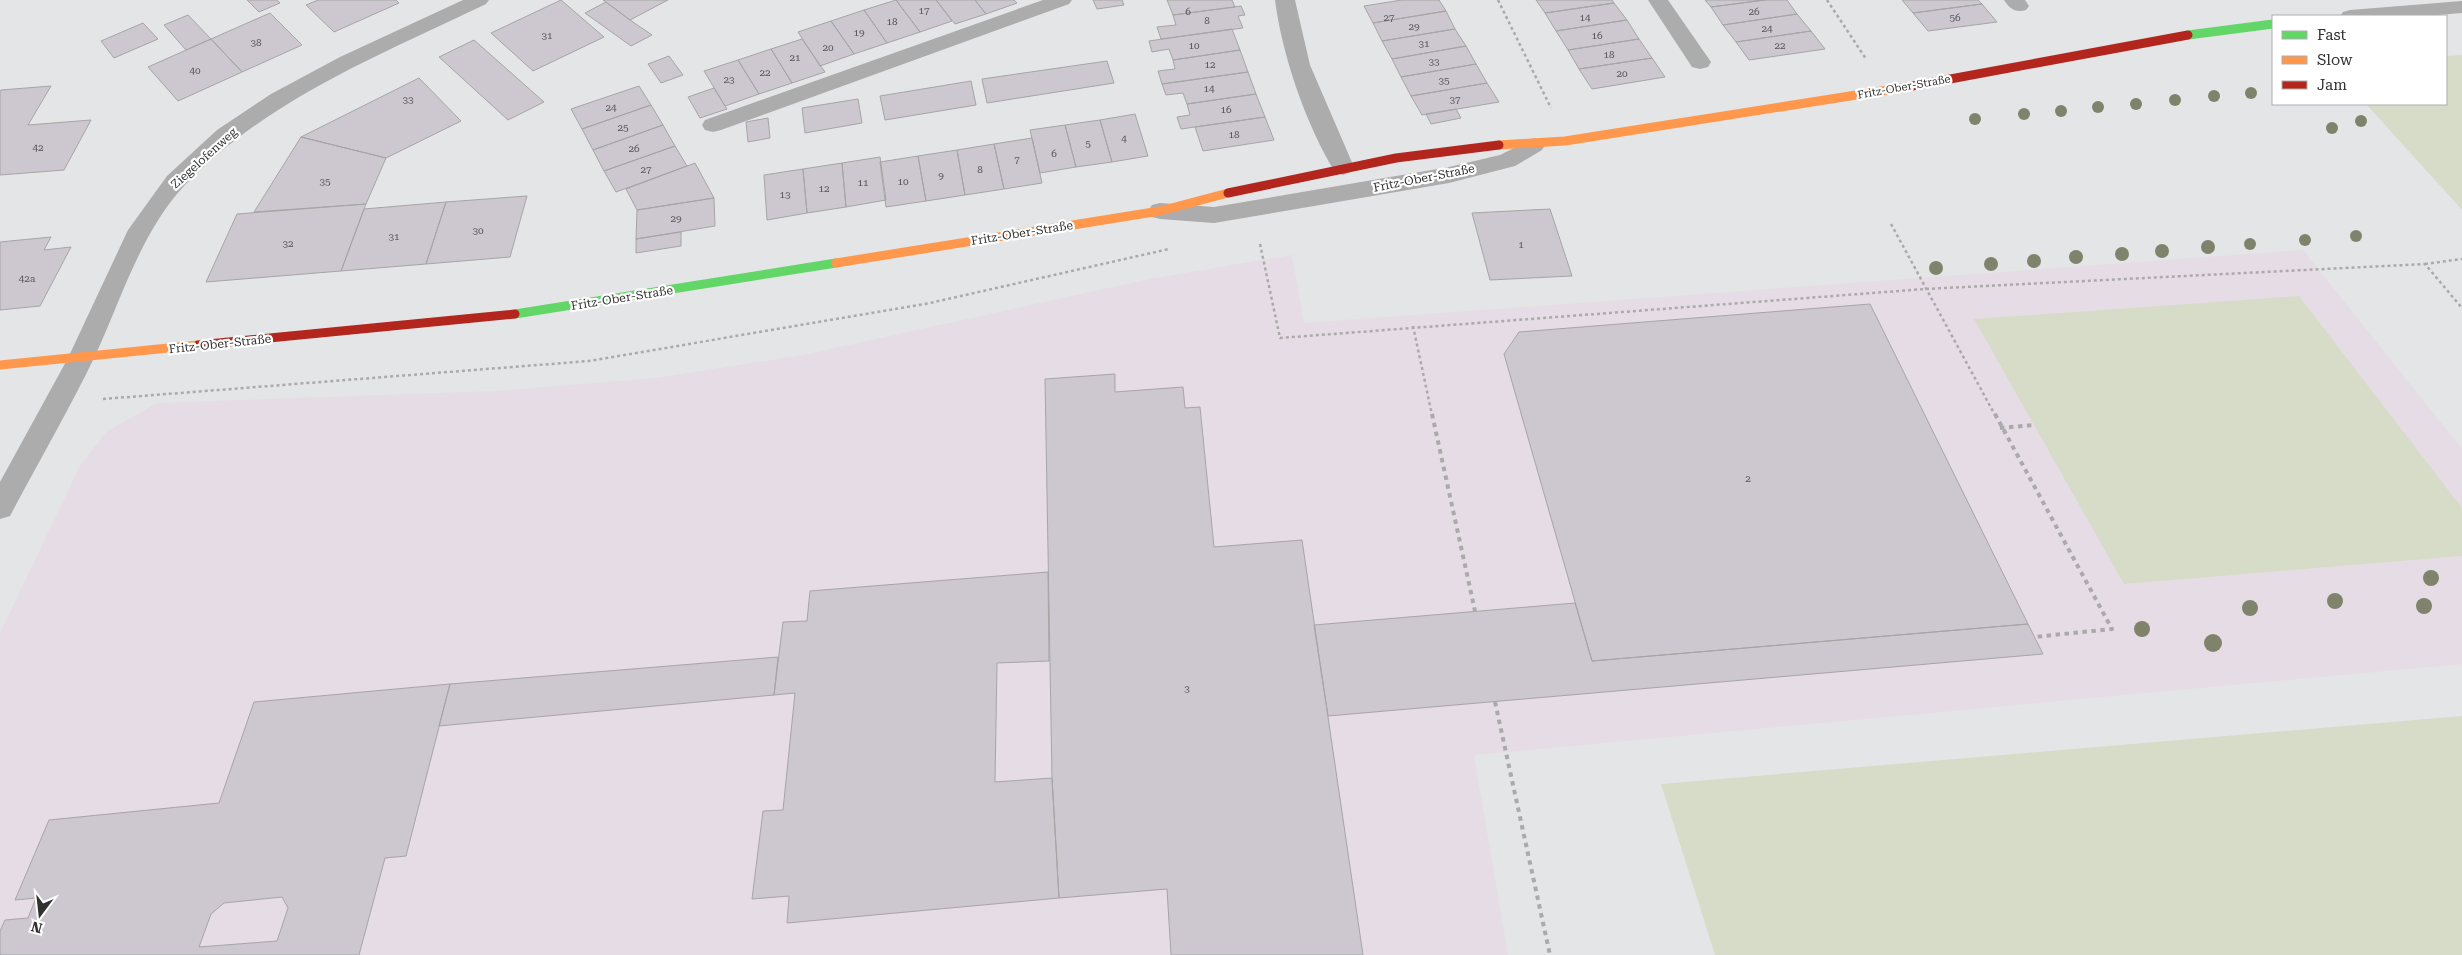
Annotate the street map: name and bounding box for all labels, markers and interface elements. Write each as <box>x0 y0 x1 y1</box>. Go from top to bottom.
house number: 17 <box>918 5 930 16</box>
house number: 6 <box>1185 6 1191 17</box>
house number: 26 <box>1748 6 1760 17</box>
house number: 27 <box>1383 12 1395 23</box>
house number: 14 <box>1579 12 1591 23</box>
house number: 56 <box>1949 12 1961 23</box>
house number: 8 <box>1204 15 1210 26</box>
legend <box>2272 15 2447 105</box>
house number: 18 <box>886 16 898 27</box>
house number: 29 <box>1408 21 1420 32</box>
house number: 24 <box>1761 23 1773 34</box>
text: Fast <box>2317 26 2347 44</box>
house number: 19 <box>853 27 865 38</box>
house number: 31 <box>541 30 553 41</box>
house number: 16 <box>1591 30 1603 41</box>
house number: 38 <box>250 37 262 48</box>
house number: 31 <box>1418 38 1430 49</box>
house number: 10 <box>1188 40 1200 51</box>
house number: 22 <box>1774 40 1786 51</box>
house number: 20 <box>822 42 834 53</box>
house number: 18 <box>1603 49 1615 60</box>
text: Slow <box>2317 51 2353 69</box>
house number: 21 <box>789 52 801 63</box>
house number: 33 <box>1428 56 1440 67</box>
house number: 12 <box>1204 59 1216 70</box>
house number: 40 <box>189 65 201 76</box>
house number: 22 <box>759 67 771 78</box>
house number: 20 <box>1616 68 1628 79</box>
street label: Fritz-Ober-Straße <box>1856 72 1952 102</box>
house number: 23 <box>723 74 735 85</box>
house number: 35 <box>1438 75 1450 86</box>
text: Jam <box>2317 76 2347 94</box>
house number: 14 <box>1203 83 1215 94</box>
house number: 33 <box>402 94 414 105</box>
house number: 37 <box>1449 94 1461 105</box>
house number: 24 <box>605 102 617 113</box>
house number: 16 <box>1220 104 1232 115</box>
house number: 25 <box>617 122 629 133</box>
street label: Ziegelofenweg <box>168 125 240 191</box>
house number: 18 <box>1228 129 1240 140</box>
house number: 4 <box>1121 133 1127 144</box>
house number: 5 <box>1085 138 1091 149</box>
house number: 42 <box>32 142 44 153</box>
house number: 26 <box>628 143 640 154</box>
house number: 6 <box>1051 148 1057 159</box>
house number: 7 <box>1014 154 1020 165</box>
street label: Fritz-Ober-Straße <box>1372 161 1476 195</box>
house number: 27 <box>640 164 652 175</box>
house number: 8 <box>977 164 983 175</box>
house number: 9 <box>938 170 944 181</box>
house number: 35 <box>319 176 331 187</box>
house number: 10 <box>897 176 909 187</box>
house number: 11 <box>857 177 869 188</box>
house number: 12 <box>818 183 830 194</box>
house number: 13 <box>779 189 791 200</box>
house number: 29 <box>670 213 682 224</box>
street label: Fritz-Ober-Straße <box>970 218 1074 248</box>
house number: 30 <box>472 225 484 236</box>
house number: 31 <box>388 231 400 242</box>
house number: 32 <box>282 238 294 249</box>
house number: 1 <box>1518 239 1524 250</box>
house number: 42a <box>19 273 36 284</box>
street label: Fritz-Ober-Straße <box>570 283 674 313</box>
street label: Fritz-Ober-Straße <box>168 332 272 356</box>
house number: 2 <box>1745 473 1751 484</box>
house number: 3 <box>1184 683 1190 694</box>
north arrow <box>15 890 65 940</box>
text: N <box>29 918 44 937</box>

